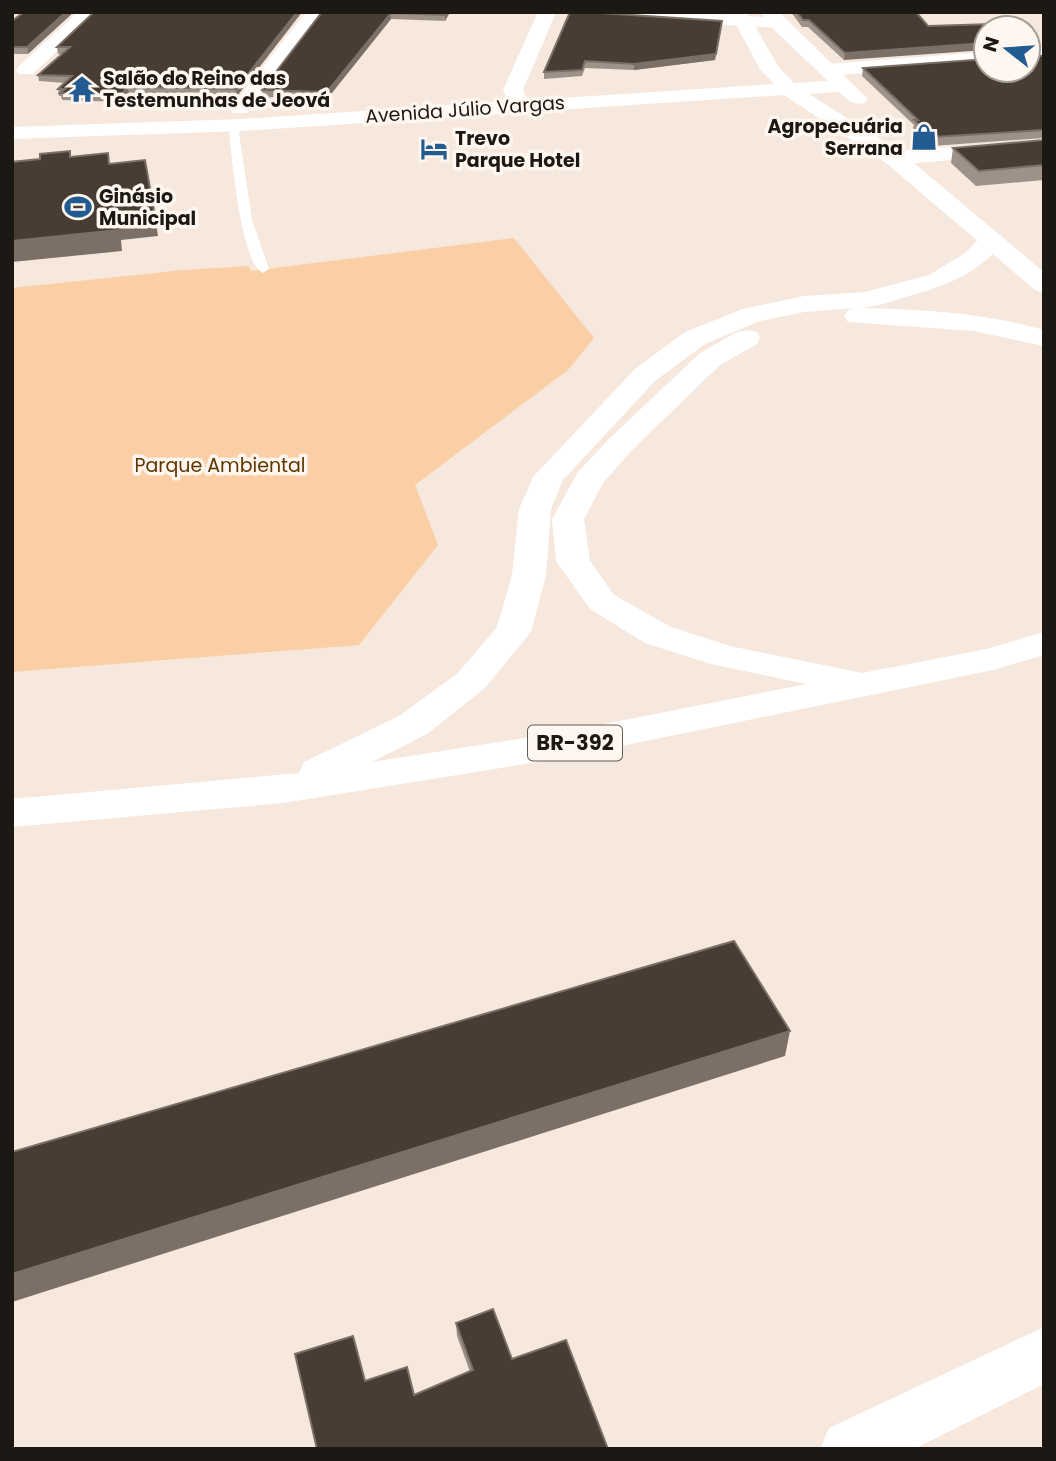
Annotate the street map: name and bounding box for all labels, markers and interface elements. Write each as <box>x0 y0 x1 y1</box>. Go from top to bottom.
north arrow <box>972 14 1042 84</box>
text: N <box>976 33 1006 55</box>
place label: Salão do Reino das Testemunhas de Jeová <box>103 65 330 114</box>
temple icon: Salão do Reino das Testemunhas de Jeová <box>67 74 97 104</box>
street label: Avenida Júlio Vargas <box>364 89 566 130</box>
place label: Agropecuária Serrana <box>767 113 903 162</box>
shop icon: Agropecuária Serrana <box>909 122 939 152</box>
place label: Trevo Parque Hotel <box>455 125 580 174</box>
hotel icon: Trevo Parque Hotel <box>419 134 449 164</box>
place label: Ginásio Municipal <box>99 183 196 232</box>
sports icon: Ginásio Municipal <box>63 192 93 222</box>
park label: Parque Ambiental <box>134 452 306 479</box>
road number: BR-392 <box>528 726 622 760</box>

